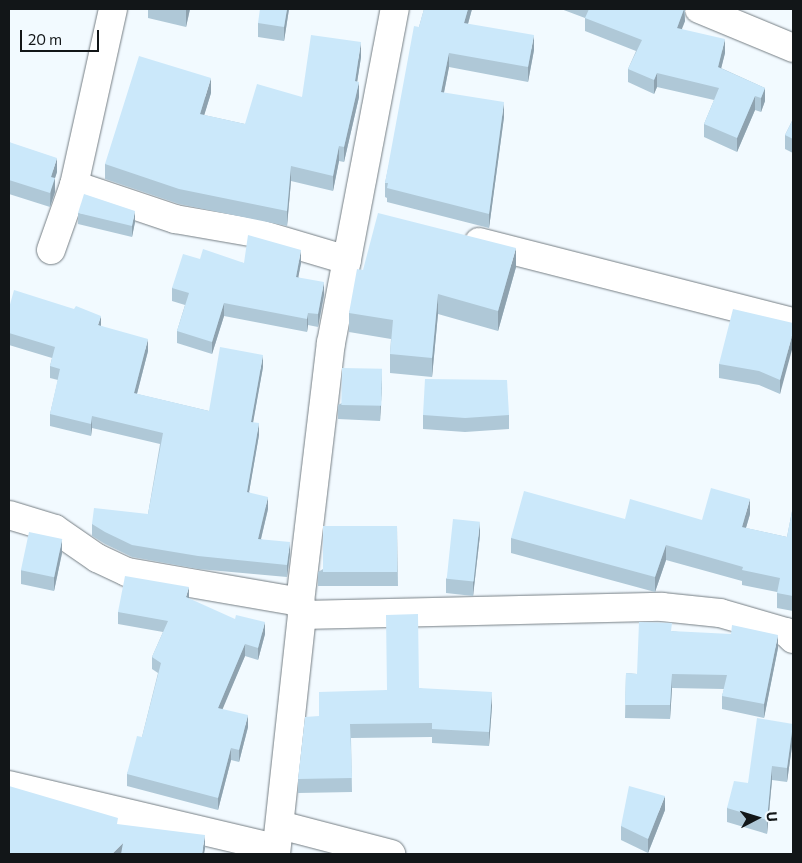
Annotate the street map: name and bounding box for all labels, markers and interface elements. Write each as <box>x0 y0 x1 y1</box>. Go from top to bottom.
scale bar <box>22 20 101 52</box>
text: 20 m <box>28 30 62 48</box>
north arrow <box>732 793 782 843</box>
text: U <box>764 811 781 822</box>

